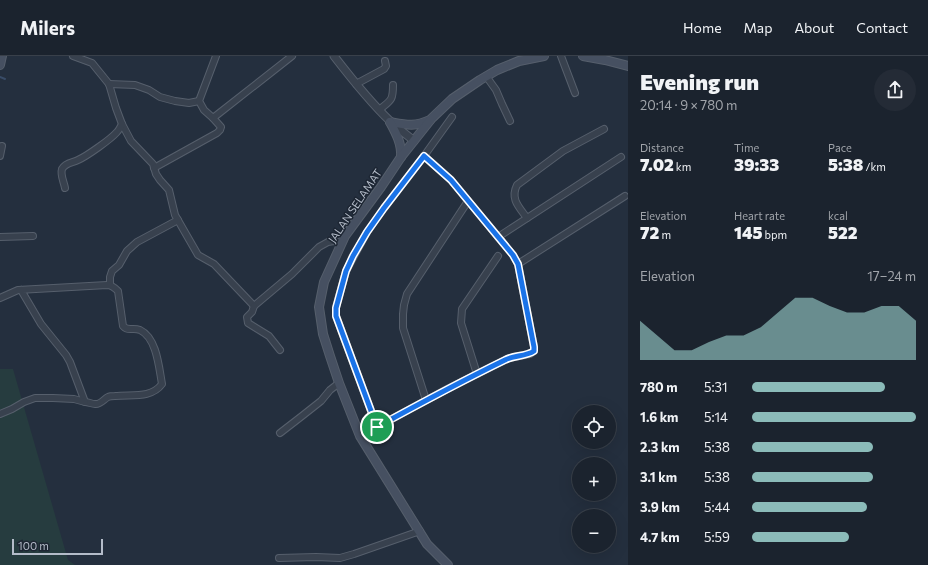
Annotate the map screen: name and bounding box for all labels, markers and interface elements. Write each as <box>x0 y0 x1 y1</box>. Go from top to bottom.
text: Milers <box>20 16 75 39</box>
text: Home <box>683 19 722 36</box>
text: Map <box>744 19 772 36</box>
text: About <box>794 19 834 36</box>
text: Contact <box>856 19 908 36</box>
text: Evening run <box>640 68 759 95</box>
button: share <box>874 69 916 111</box>
text: 20:14 · 9 × 780 m <box>640 97 737 113</box>
text: Distance <box>640 141 684 154</box>
text: Time <box>734 141 759 154</box>
text: Pace <box>828 141 852 154</box>
text: 7.02 <box>640 154 674 175</box>
text: 39:33 <box>734 154 779 175</box>
text: 5:38 <box>828 154 863 175</box>
text: km <box>674 160 691 173</box>
text: /km <box>863 160 886 173</box>
street label: JALAN SELAMAT <box>325 166 385 246</box>
text: Elevation <box>640 209 686 222</box>
text: Heart rate <box>734 209 785 222</box>
text: kcal <box>828 209 848 222</box>
text: 72 <box>640 222 659 243</box>
text: 145 <box>734 222 763 243</box>
text: 522 <box>828 222 858 243</box>
text: m <box>659 228 671 241</box>
text: bpm <box>763 228 787 241</box>
text: Elevation <box>640 268 695 284</box>
text: 17–24 m <box>867 268 916 284</box>
text: 780 m <box>640 379 678 395</box>
text: 5:31 <box>704 379 728 395</box>
map controls <box>572 405 616 553</box>
button: locate <box>572 405 616 449</box>
text: 1.6 km <box>640 409 678 425</box>
text: 5:14 <box>704 409 728 425</box>
pin <box>360 410 394 444</box>
icon: arrive <box>366 416 388 438</box>
text: 2.3 km <box>640 439 680 455</box>
text: 5:38 <box>704 439 730 455</box>
button: + <box>572 457 616 501</box>
text: 3.1 km <box>640 469 677 485</box>
text: 5:38 <box>704 469 730 485</box>
text: 3.9 km <box>640 499 680 515</box>
text: 5:44 <box>704 499 730 515</box>
button: − <box>572 509 616 553</box>
text: 4.7 km <box>640 529 680 545</box>
text: 5:59 <box>704 529 730 545</box>
scale bar <box>12 537 103 556</box>
text: 100 m <box>18 539 49 552</box>

